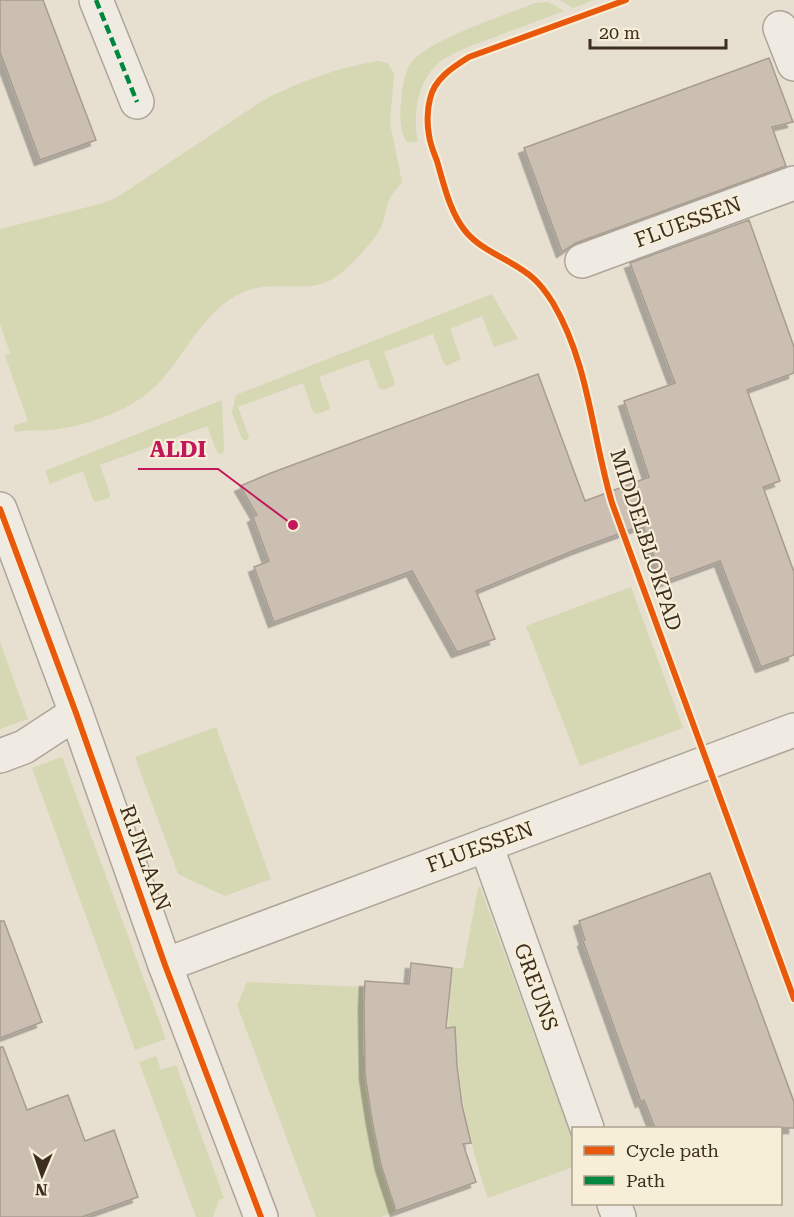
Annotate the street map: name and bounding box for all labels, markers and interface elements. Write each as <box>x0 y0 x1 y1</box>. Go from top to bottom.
scale bar <box>590 12 726 50</box>
text: 20 m <box>599 22 640 43</box>
street label: FLUESSEN <box>631 192 745 252</box>
callout: ALDI <box>138 429 218 469</box>
text: ALDI <box>150 437 206 462</box>
street label: MIDDELBLOKPAD <box>605 446 687 634</box>
street label: RIJNLAAN <box>115 802 175 914</box>
street label: FLUESSEN <box>423 817 537 877</box>
street label: GREUNS <box>509 940 563 1034</box>
legend <box>572 1127 782 1205</box>
text: Cycle path <box>626 1140 719 1161</box>
north arrow <box>12 1145 72 1205</box>
text: Path <box>626 1170 665 1191</box>
text: N <box>35 1180 48 1199</box>

